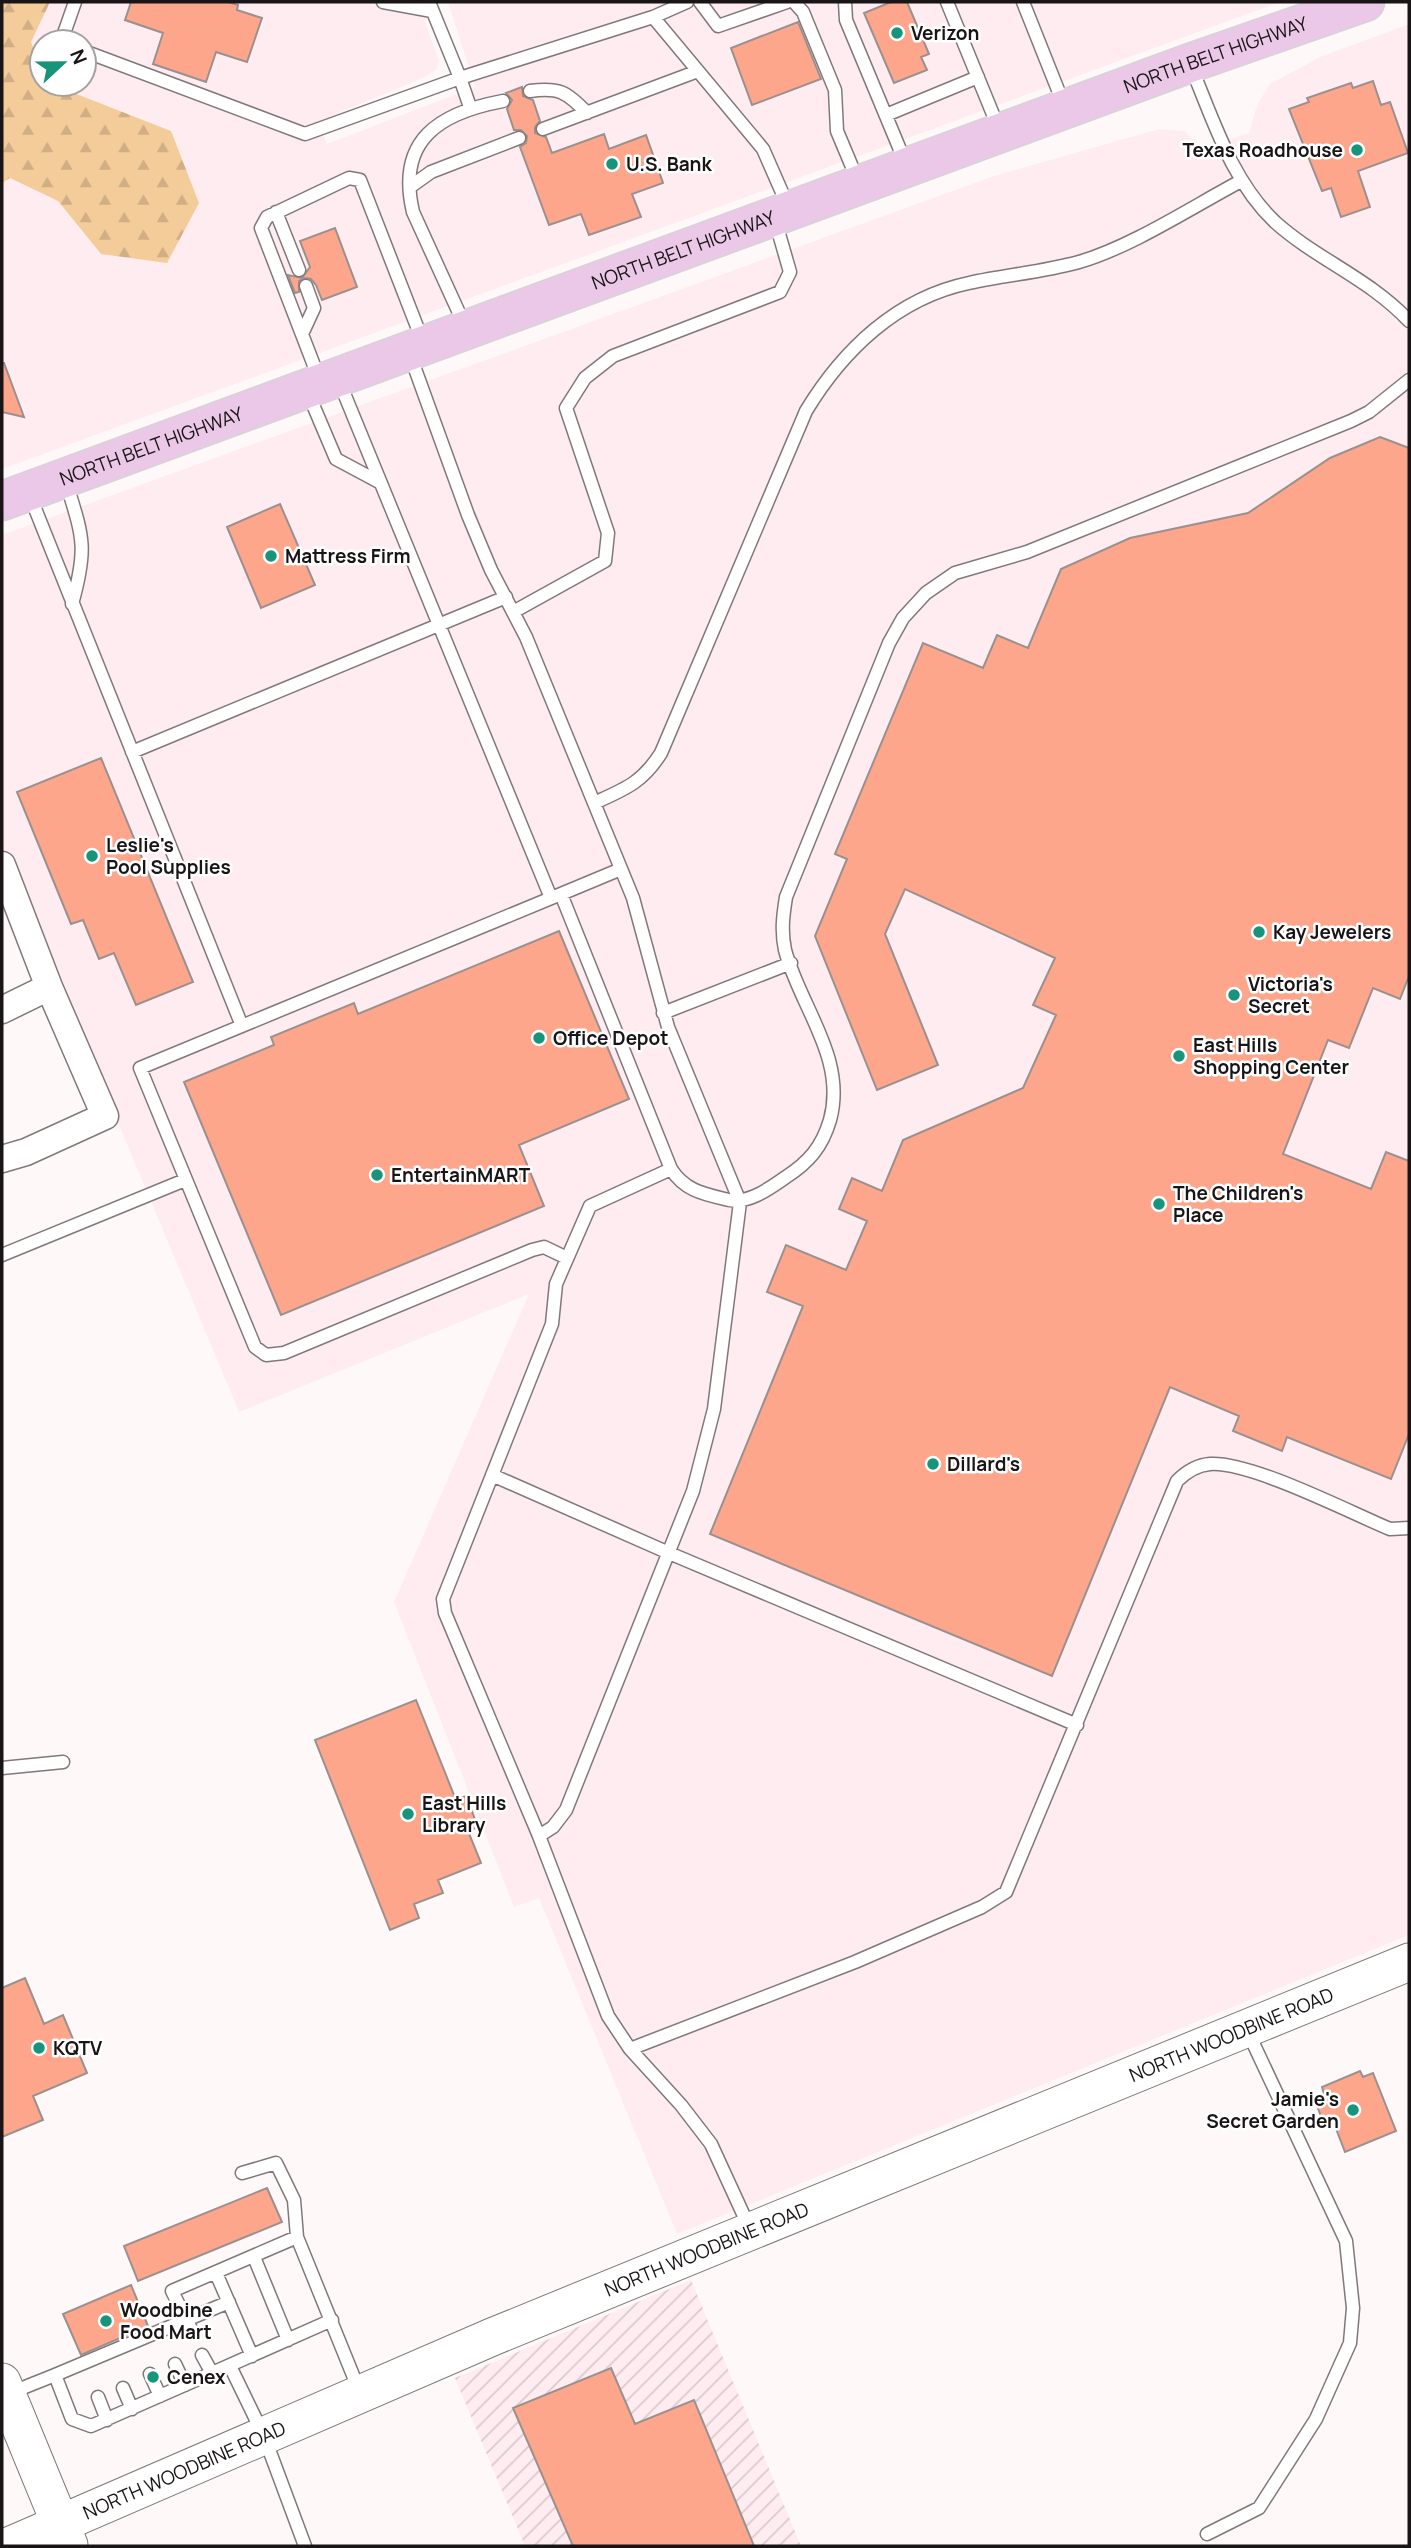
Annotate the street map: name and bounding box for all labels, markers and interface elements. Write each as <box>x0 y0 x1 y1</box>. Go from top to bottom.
street label: NORTH BELT HIGHWAY <box>1120 10 1311 99</box>
place label: Verizon <box>911 20 979 46</box>
marker: Verizon <box>889 25 905 41</box>
north arrow <box>28 28 98 98</box>
text: N <box>64 45 93 68</box>
place label: Texas Roadhouse <box>1183 137 1343 163</box>
marker: Texas Roadhouse <box>1349 142 1365 158</box>
place label: U.S. Bank <box>626 151 712 177</box>
marker: U.S. Bank <box>604 156 620 172</box>
street label: NORTH BELT HIGHWAY <box>588 204 779 296</box>
street label: NORTH BELT HIGHWAY <box>56 400 247 492</box>
place label: Mattress Firm <box>285 543 411 569</box>
marker: Mattress Firm <box>263 548 279 564</box>
place label: Leslie's Pool Supplies <box>106 832 231 880</box>
marker: Leslie's Pool Supplies <box>84 848 100 864</box>
place label: Kay Jewelers <box>1273 919 1391 945</box>
marker: Kay Jewelers <box>1251 924 1267 940</box>
place label: Victoria's Secret <box>1248 971 1333 1019</box>
marker: Victoria's Secret <box>1226 987 1242 1003</box>
place label: Office Depot <box>553 1025 668 1051</box>
marker: Office Depot <box>531 1030 547 1046</box>
place label: East Hills Shopping Center <box>1193 1032 1349 1080</box>
marker: East Hills Shopping Center <box>1171 1048 1187 1064</box>
place label: EntertainMART <box>391 1162 531 1188</box>
marker: EntertainMART <box>369 1167 385 1183</box>
place label: The Children's Place <box>1173 1180 1303 1228</box>
marker: The Children's Place <box>1151 1196 1167 1212</box>
place label: Dillard's <box>947 1451 1020 1477</box>
marker: Dillard's <box>925 1456 941 1472</box>
place label: East Hills Library <box>422 1790 506 1838</box>
marker: East Hills Library <box>400 1806 416 1822</box>
street label: NORTH WOODBINE ROAD <box>1125 1981 1337 2088</box>
place label: KQTV <box>53 2035 103 2061</box>
marker: KQTV <box>31 2040 47 2056</box>
place label: Jamie's Secret Garden <box>1206 2086 1339 2134</box>
marker: Jamie's Secret Garden <box>1345 2102 1361 2118</box>
street label: NORTH WOODBINE ROAD <box>600 2196 813 2303</box>
place label: Woodbine Food Mart <box>120 2297 213 2345</box>
marker: Woodbine Food Mart <box>98 2313 114 2329</box>
place label: Cenex <box>167 2364 226 2390</box>
marker: Cenex <box>145 2369 161 2385</box>
street label: NORTH WOODBINE ROAD <box>79 2415 290 2525</box>

